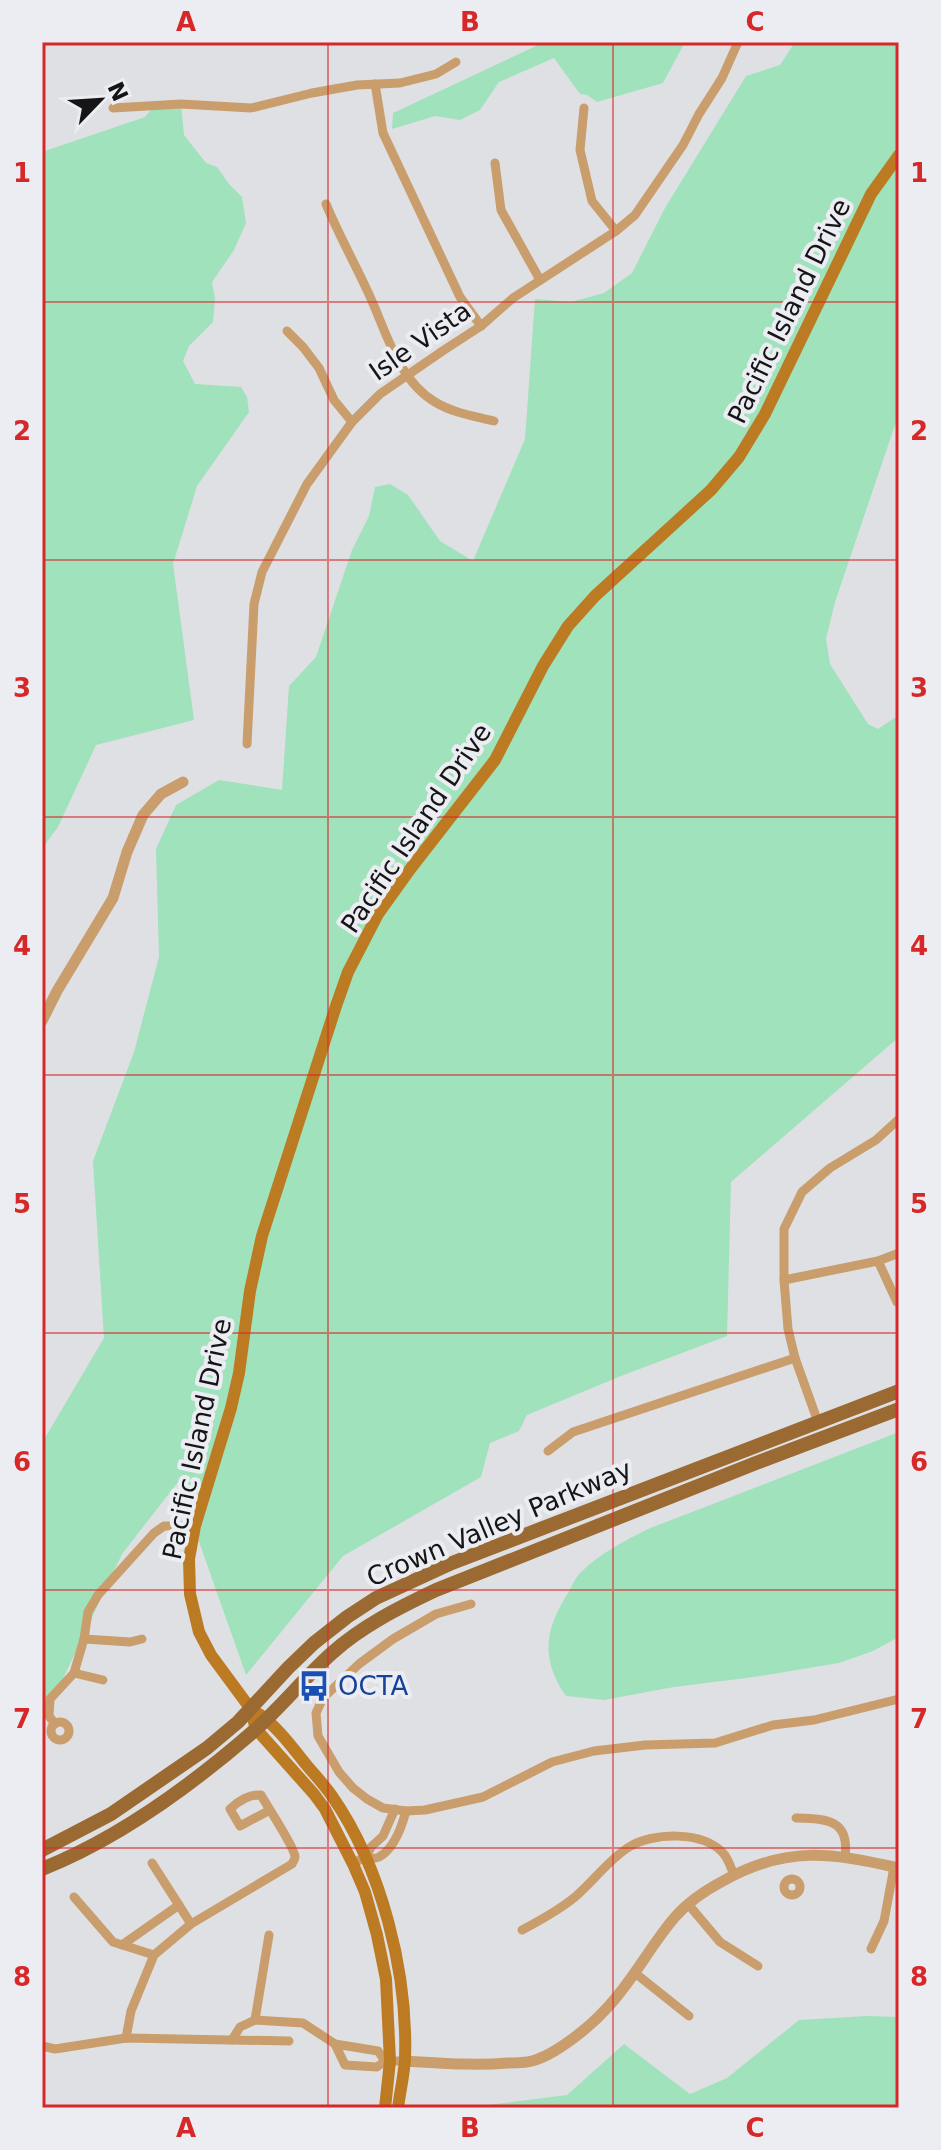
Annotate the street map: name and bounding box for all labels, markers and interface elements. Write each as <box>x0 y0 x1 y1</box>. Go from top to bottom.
text: A <box>176 7 196 37</box>
text: B <box>460 7 480 37</box>
text: C <box>745 7 765 37</box>
north arrow <box>60 60 140 140</box>
text: N <box>102 78 133 105</box>
text: 1 <box>13 158 31 188</box>
text: 1 <box>910 158 928 188</box>
street label: Pacific Island Drive <box>722 194 856 428</box>
street label: Isle Vista <box>364 295 476 387</box>
text: 2 <box>13 416 31 446</box>
text: 2 <box>910 416 928 446</box>
text: 3 <box>13 673 31 703</box>
text: 3 <box>910 673 928 703</box>
street label: Pacific Island Drive <box>335 718 497 938</box>
text: 4 <box>13 931 31 961</box>
text: 4 <box>910 931 928 961</box>
text: 5 <box>13 1189 31 1219</box>
text: 5 <box>910 1189 928 1219</box>
street label: Pacific Island Drive <box>157 1316 237 1562</box>
text: 6 <box>13 1447 31 1477</box>
text: 6 <box>910 1447 928 1477</box>
street label: Crown Valley Parkway <box>362 1454 636 1592</box>
bus stop icon: OCTA <box>297 1669 331 1703</box>
place label: OCTA <box>338 1671 408 1701</box>
text: 7 <box>13 1704 31 1734</box>
text: 7 <box>910 1704 928 1734</box>
text: 8 <box>13 1962 31 1992</box>
text: 8 <box>910 1962 928 1992</box>
text: A <box>176 2113 196 2143</box>
text: B <box>460 2113 480 2143</box>
text: C <box>745 2113 765 2143</box>

